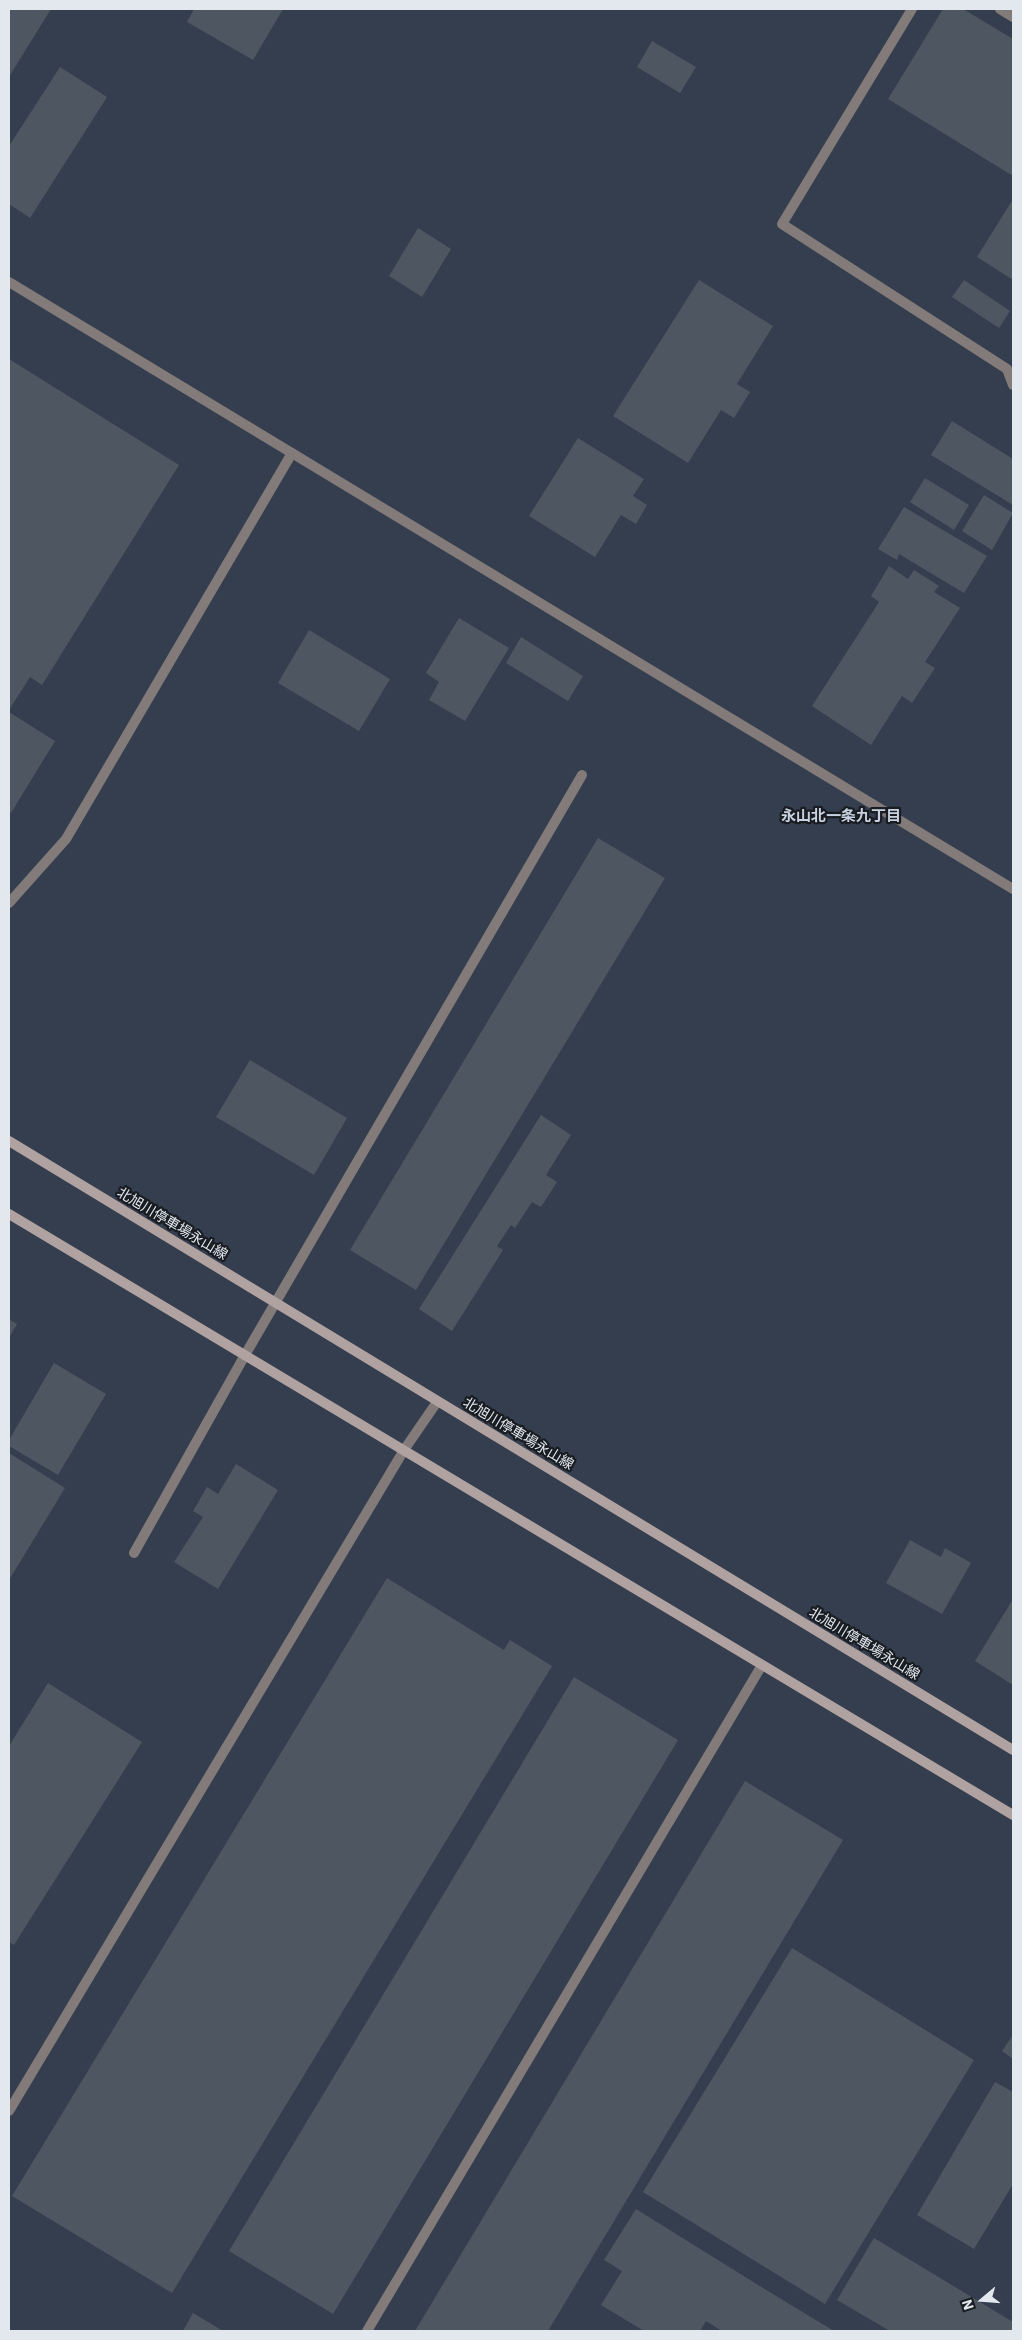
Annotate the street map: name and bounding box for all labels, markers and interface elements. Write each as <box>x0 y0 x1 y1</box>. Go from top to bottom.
district label: 永山北一条九丁目 <box>781 808 901 826</box>
street label: 北旭川停車場永山線 <box>114 1184 230 1264</box>
street label: 北旭川停車場永山線 <box>460 1394 576 1474</box>
street label: 北旭川停車場永山線 <box>806 1604 922 1684</box>
north arrow <box>957 2275 1007 2325</box>
text: N <box>958 2297 978 2312</box>

